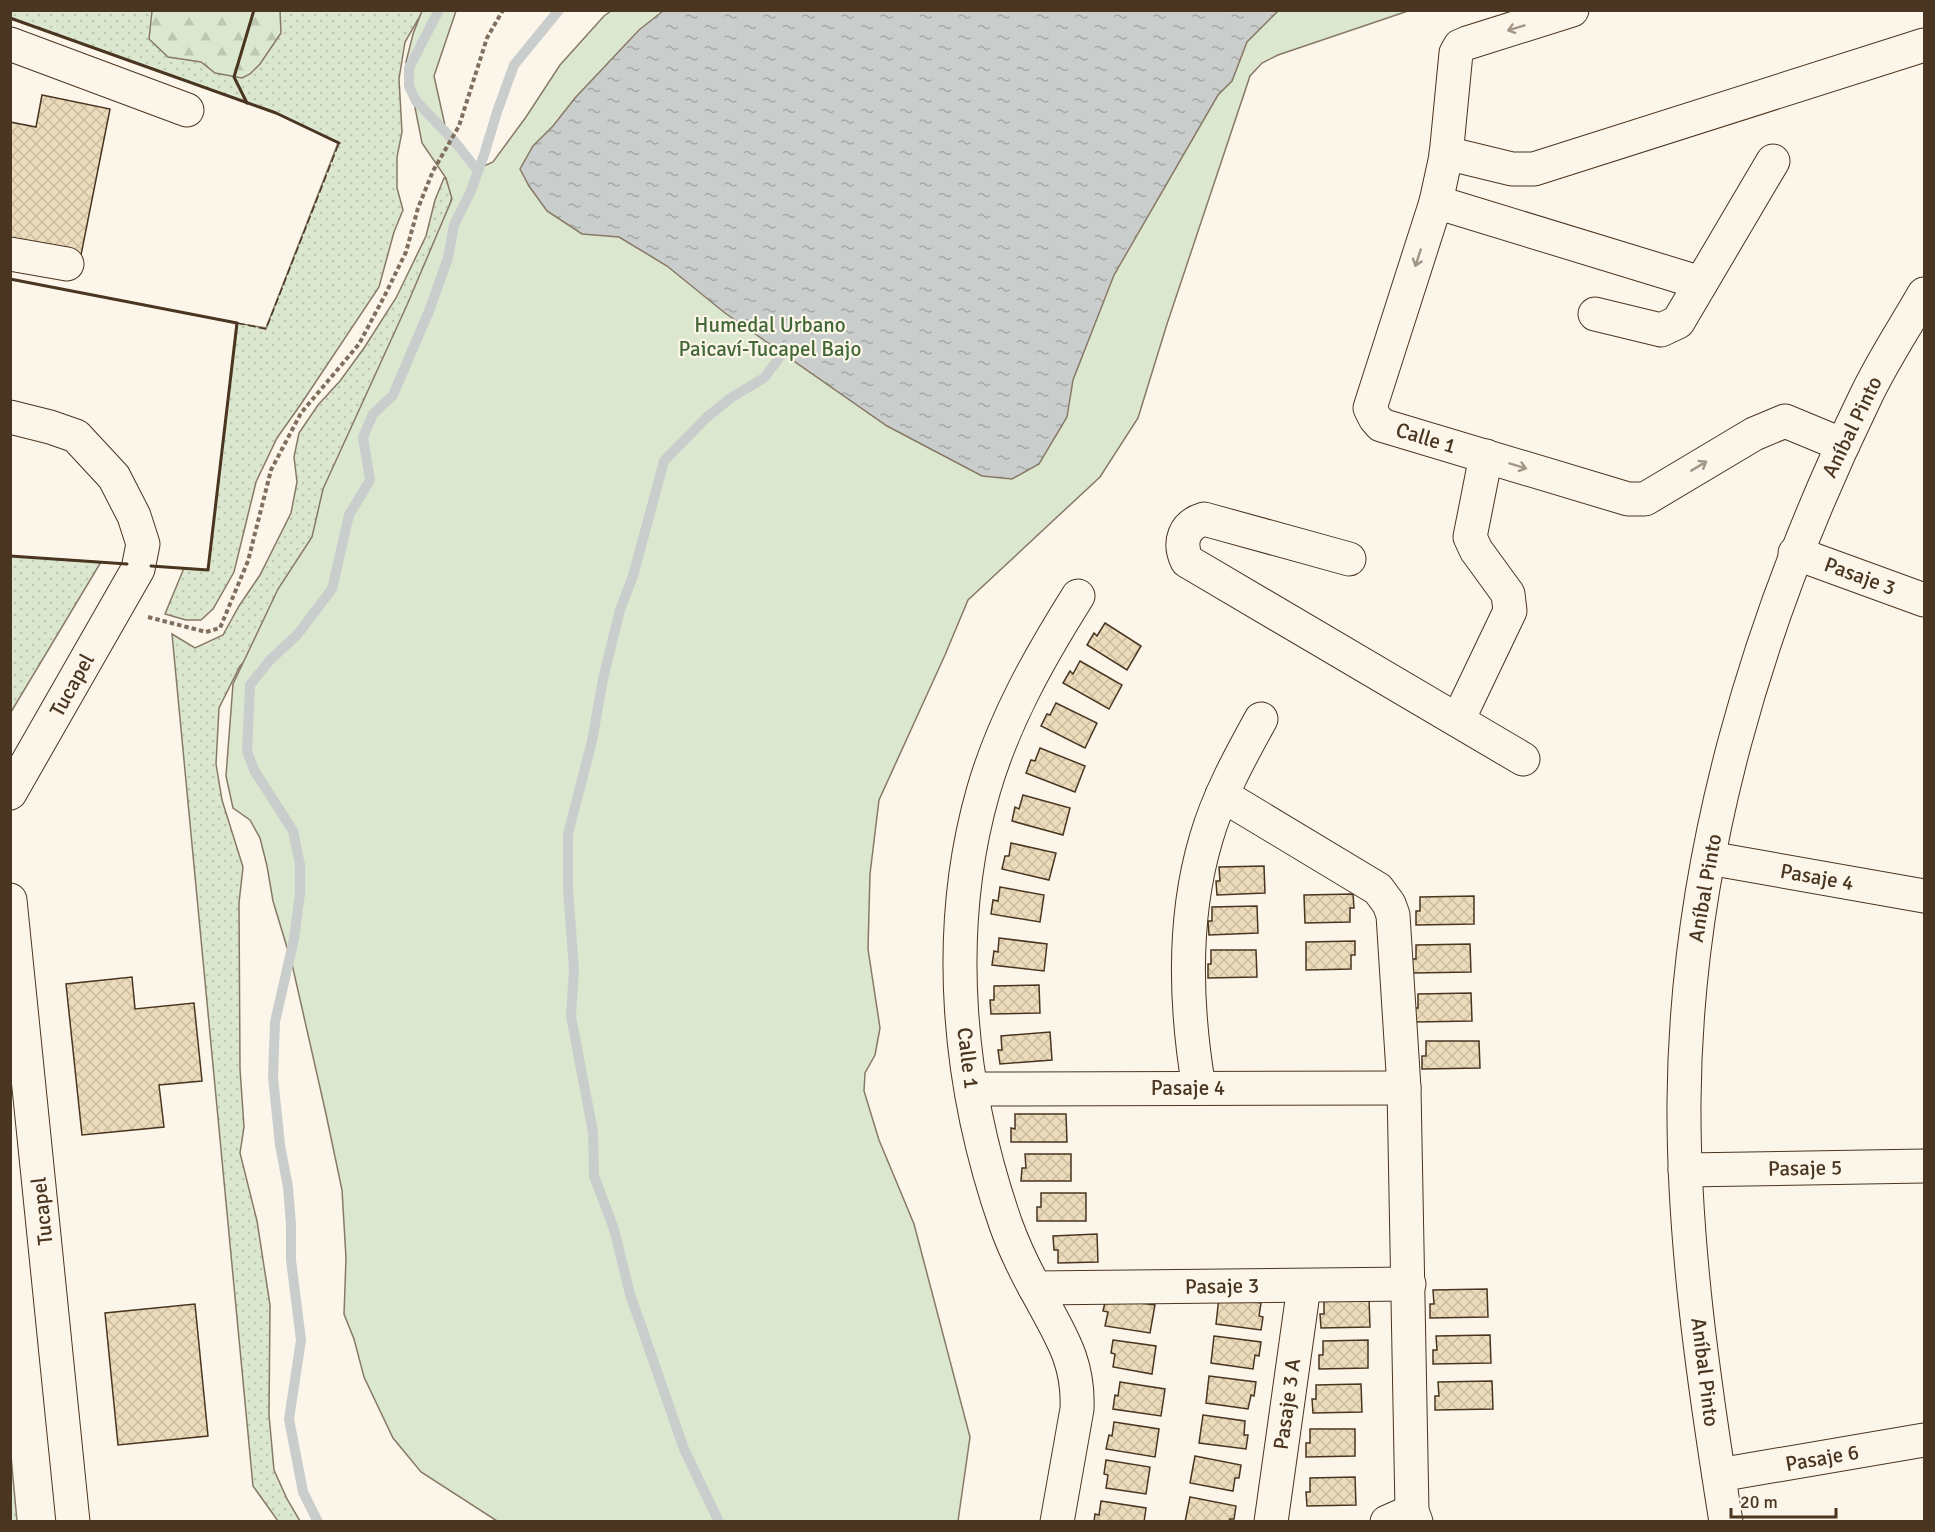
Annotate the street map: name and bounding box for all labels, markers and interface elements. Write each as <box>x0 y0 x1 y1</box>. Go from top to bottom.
one-way arrow <box>1507 23 1526 34</box>
one-way arrow <box>1412 248 1423 267</box>
park label: Humedal Urbano Paicaví-Tucapel Bajo <box>679 312 861 362</box>
street label: Aníbal Pinto <box>1816 372 1888 482</box>
street label: Calle 1 <box>1393 417 1459 459</box>
one-way arrow <box>1690 460 1707 472</box>
one-way arrow <box>1508 461 1527 472</box>
street label: Pasaje 3 <box>1821 551 1899 601</box>
street label: Tucapel <box>44 649 100 721</box>
street label: Aníbal Pinto <box>1683 832 1727 944</box>
street label: Pasaje 4 <box>1778 858 1856 896</box>
street label: Calle 1 <box>951 1026 985 1090</box>
street label: Pasaje 4 <box>1151 1075 1225 1101</box>
street label: Pasaje 5 <box>1768 1154 1842 1182</box>
street label: Tucapel <box>25 1176 59 1246</box>
street label: Pasaje 3 <box>1185 1272 1259 1300</box>
street label: Aníbal Pinto <box>1685 1316 1725 1428</box>
street label: Pasaje 3 A <box>1268 1357 1306 1451</box>
street label: Pasaje 6 <box>1783 1439 1861 1477</box>
scale bar <box>1731 1481 1836 1519</box>
text: 20 m <box>1740 1491 1778 1513</box>

